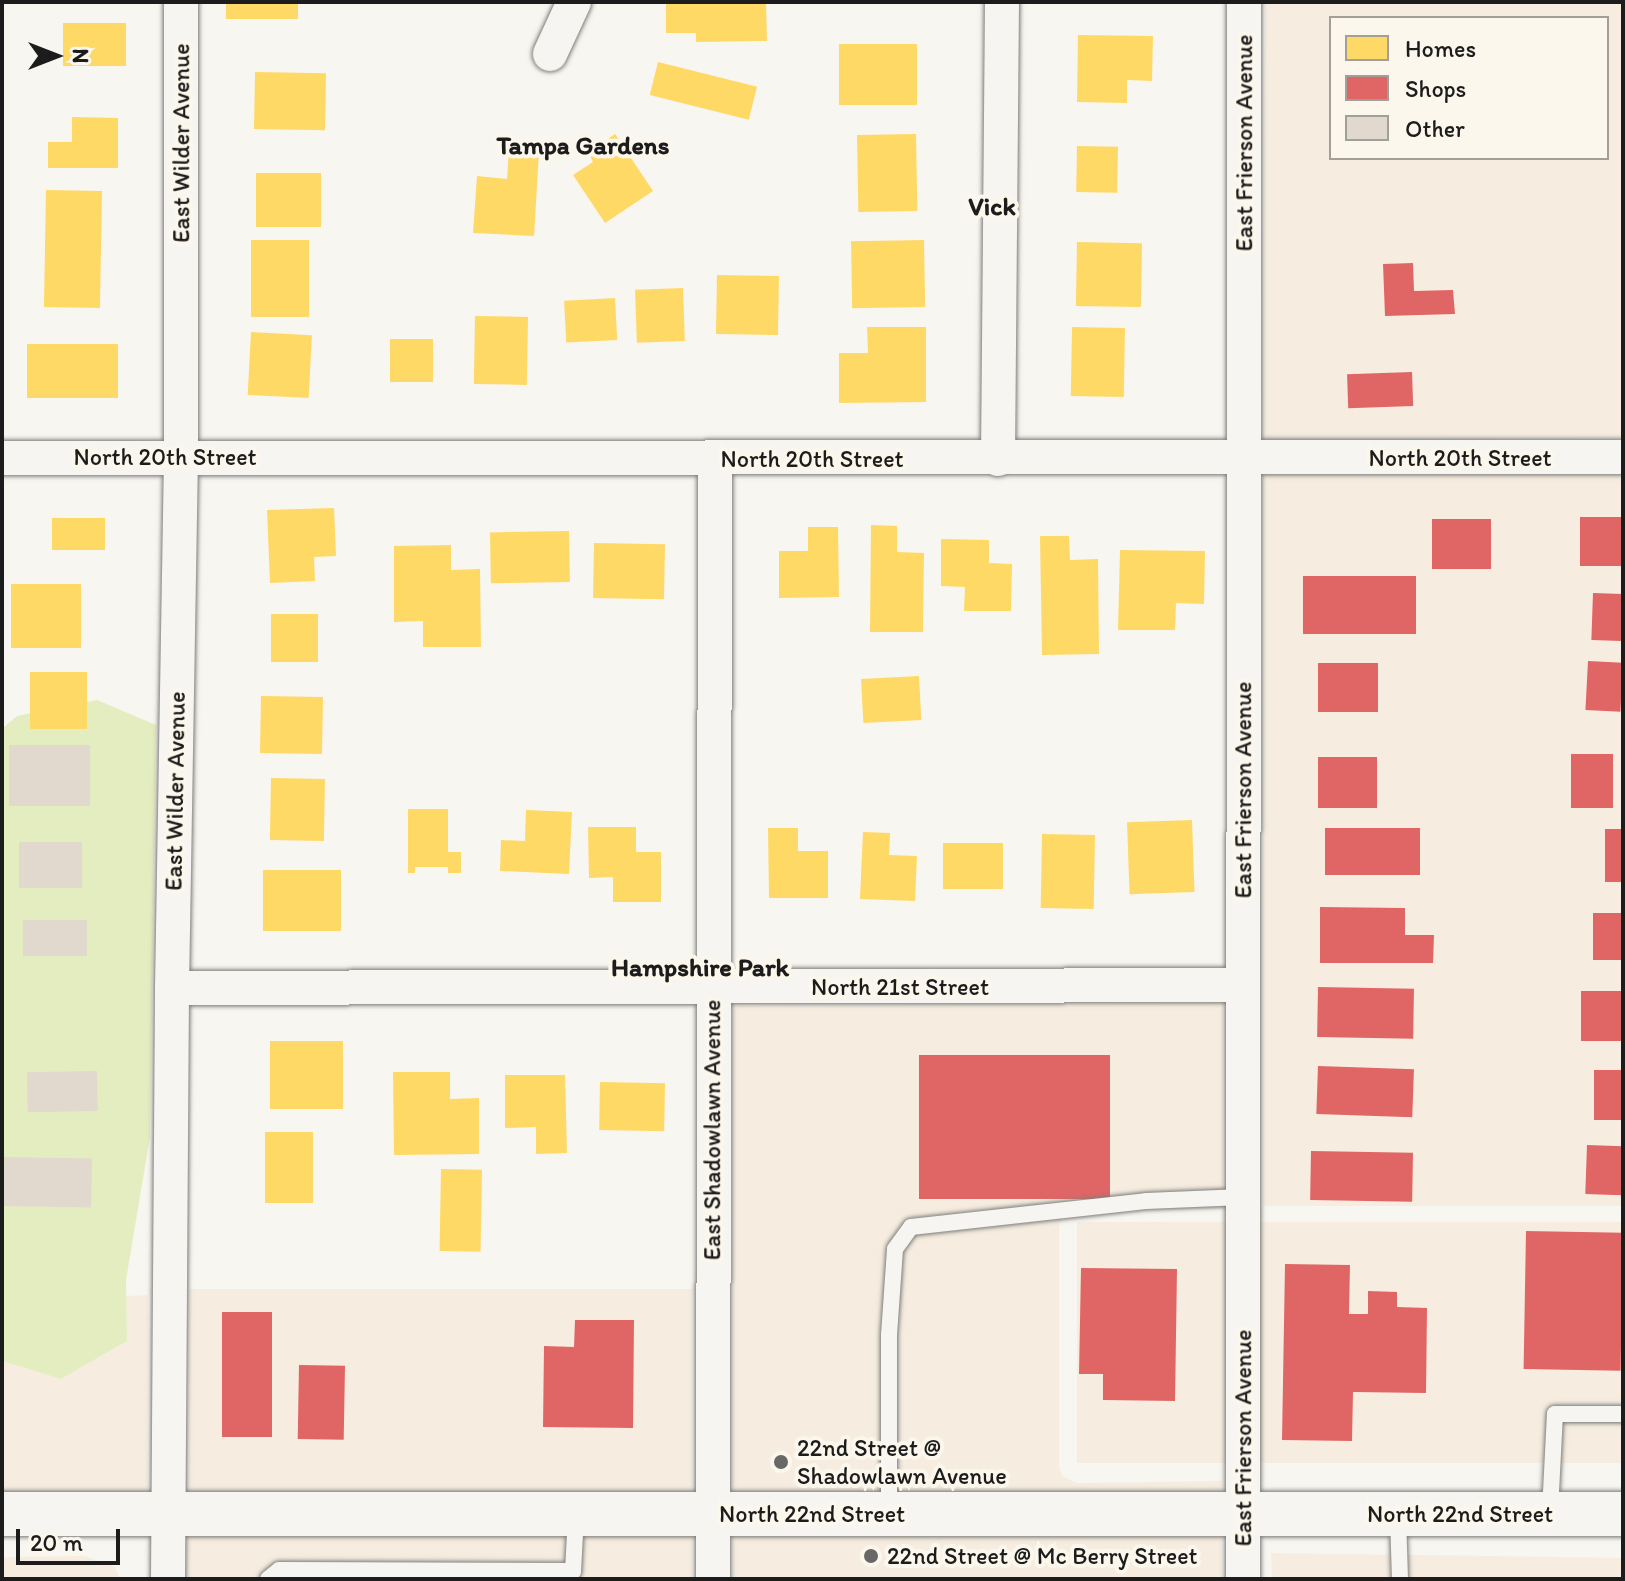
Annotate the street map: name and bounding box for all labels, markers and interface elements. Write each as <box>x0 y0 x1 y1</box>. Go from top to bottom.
north arrow <box>16 16 96 96</box>
legend <box>1329 16 1609 160</box>
text: Homes <box>1405 34 1476 63</box>
street label: East Frierson Avenue <box>1230 35 1258 251</box>
street label: East Wilder Avenue <box>167 44 195 242</box>
text: N <box>67 49 94 63</box>
text: Shops <box>1405 74 1466 103</box>
text: Other <box>1405 114 1465 143</box>
district label: Tampa Gardens <box>496 130 670 162</box>
district label: Vick <box>968 191 1016 223</box>
street label: North 20th Street <box>74 443 256 471</box>
street label: North 20th Street <box>1369 444 1551 472</box>
street label: North 20th Street <box>721 445 903 473</box>
street label: East Frierson Avenue <box>1229 682 1257 898</box>
street label: East Wilder Avenue <box>159 692 191 890</box>
district label: Hampshire Park <box>611 952 789 984</box>
street label: North 21st Street <box>811 973 989 1001</box>
street label: East Shadowlawn Avenue <box>698 1000 726 1260</box>
street label: East Frierson Avenue <box>1229 1330 1257 1546</box>
place label: 22nd Street @ Shadowlawn Avenue <box>797 1434 1007 1490</box>
marker: 22nd Street @ Shadowlawn Avenue <box>772 1453 790 1471</box>
street label: North 22nd Street <box>719 1500 905 1528</box>
street label: North 22nd Street <box>1367 1500 1553 1528</box>
scale bar <box>20 1513 124 1563</box>
text: 20 m <box>30 1528 83 1557</box>
place label: 22nd Street @ Mc Berry Street <box>887 1542 1198 1570</box>
marker: 22nd Street @ Mc Berry Street <box>862 1547 880 1565</box>

